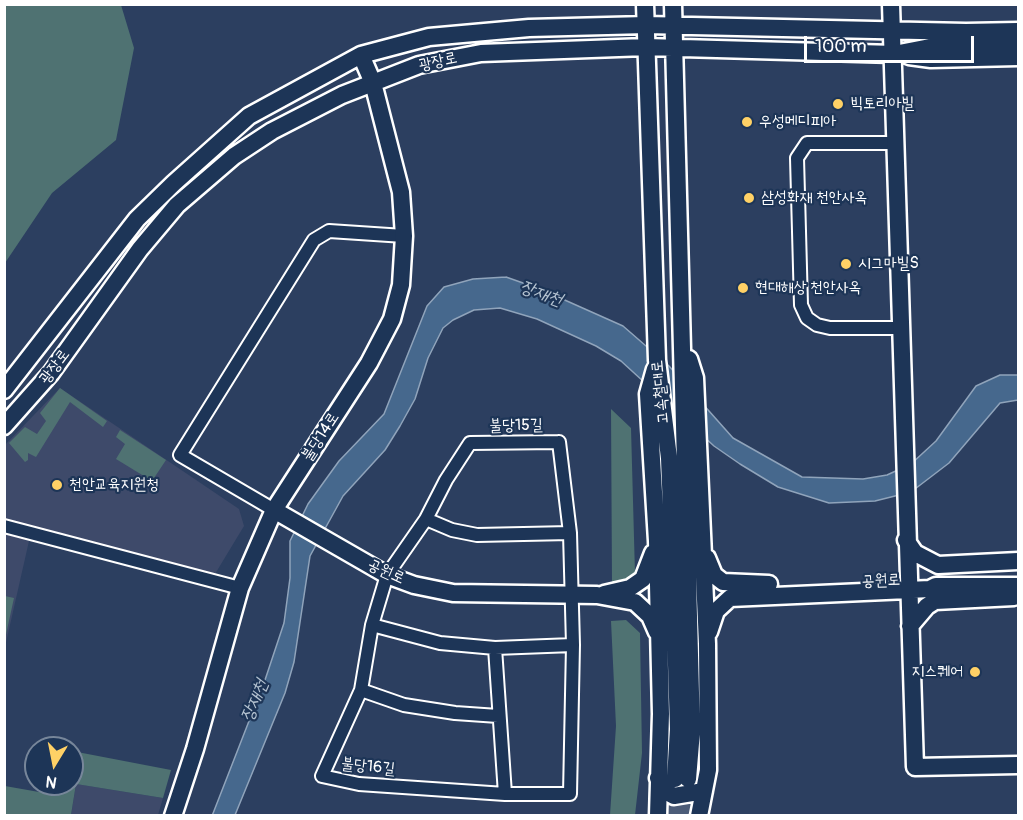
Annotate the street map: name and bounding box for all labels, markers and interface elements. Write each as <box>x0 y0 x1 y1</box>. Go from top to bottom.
scale bar <box>807 24 976 62</box>
text: 100 m <box>815 35 867 58</box>
street label: 광장로 <box>417 49 459 75</box>
place label: 빅토리아빌 <box>850 94 914 114</box>
marker: 빅토리아빌 <box>831 97 845 111</box>
place label: 우성메디피아 <box>759 112 836 132</box>
marker: 우성메디피아 <box>740 115 754 129</box>
place label: 삼성화재 천안사옥 <box>761 188 867 208</box>
marker: 삼성화재 천안사옥 <box>742 191 756 205</box>
place label: 시그마빌S <box>858 254 919 274</box>
marker: 시그마빌S <box>839 257 853 271</box>
water label: 장재천 <box>517 276 565 312</box>
place label: 현대해상 천안사옥 <box>755 278 861 298</box>
marker: 현대해상 천안사옥 <box>736 281 750 295</box>
street label: 광장로 <box>36 346 74 388</box>
street label: 고속철대로 <box>648 359 674 425</box>
street label: 불당14로 <box>298 409 344 465</box>
street label: 불당15길 <box>489 416 543 436</box>
place label: 천안교육지원청 <box>69 475 159 495</box>
marker: 천안교육지원청 <box>50 478 64 492</box>
street label: 공원로 <box>364 555 408 589</box>
street label: 공원로 <box>861 571 901 591</box>
place label: 지스퀘어 <box>912 662 963 682</box>
marker: 지스퀘어 <box>968 665 982 679</box>
water label: 장재천 <box>237 677 273 725</box>
north arrow <box>24 736 84 796</box>
street label: 불당16길 <box>340 755 396 779</box>
text: N <box>44 771 58 793</box>

